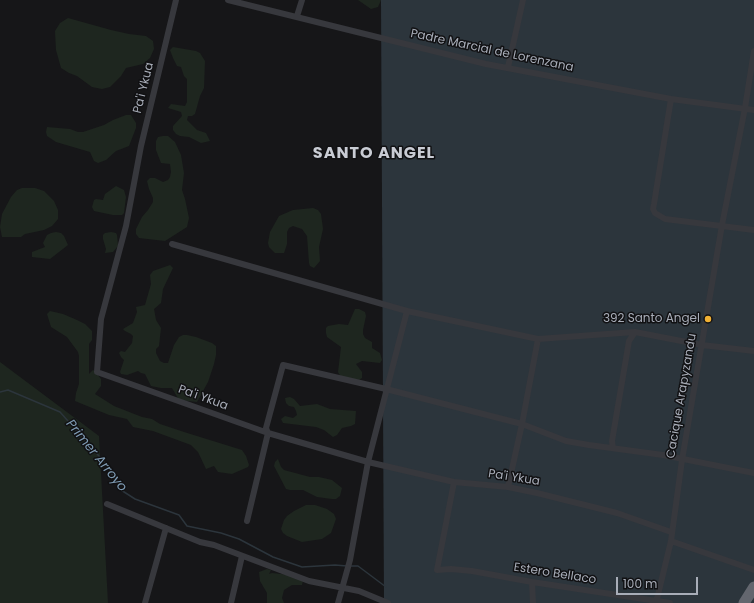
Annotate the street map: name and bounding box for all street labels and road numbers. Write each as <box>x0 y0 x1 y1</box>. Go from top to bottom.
street label: Padre Marcial de Lorenzana <box>409 27 575 75</box>
street label: Pa'i Ykua <box>131 61 157 115</box>
street label: Cacique Arapyzandu <box>664 332 700 460</box>
street label: Pa'i Ykua <box>176 382 230 414</box>
street label: Pa'i Ykua <box>487 467 541 489</box>
street label: Estero Bellaco <box>513 560 597 588</box>

